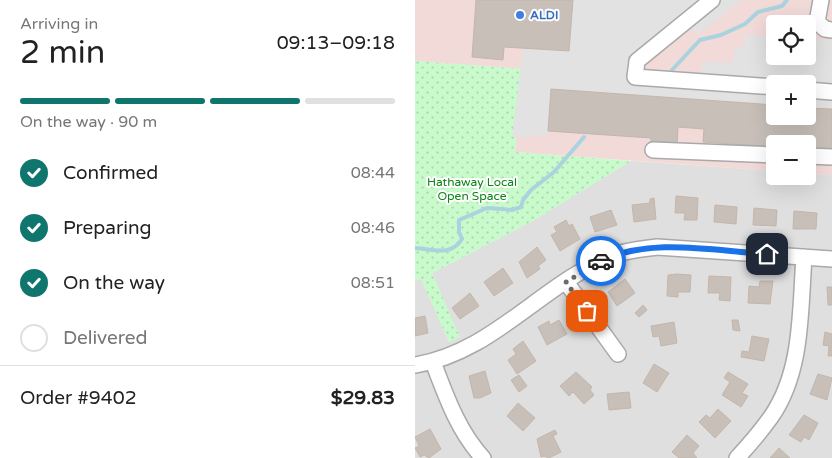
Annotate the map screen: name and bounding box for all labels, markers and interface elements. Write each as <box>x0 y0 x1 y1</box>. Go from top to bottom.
place label: ALDI <box>530 8 558 22</box>
marker: ALDI <box>514 9 526 21</box>
text: Arriving in <box>20 14 98 34</box>
map controls <box>766 15 816 185</box>
button: locate <box>766 15 816 65</box>
text: 09:13–09:18 <box>277 32 395 54</box>
text: 2 min <box>20 34 105 72</box>
button: + <box>766 75 816 125</box>
text: On the way · 90 m <box>20 112 157 132</box>
button: − <box>766 135 816 185</box>
icon: check <box>20 159 48 187</box>
text: Confirmed <box>63 162 158 184</box>
text: 08:44 <box>351 163 395 183</box>
park label: Hathaway Local Open Space <box>427 175 517 203</box>
icon: check <box>20 214 48 242</box>
text: Preparing <box>63 217 152 239</box>
text: 08:46 <box>351 218 395 238</box>
pin <box>746 233 788 275</box>
courier <box>576 236 626 286</box>
icon: home <box>753 240 781 268</box>
icon: car <box>587 247 615 275</box>
icon: check <box>20 269 48 297</box>
text: On the way <box>63 272 165 294</box>
text: 08:51 <box>351 273 395 293</box>
pin <box>566 290 608 332</box>
icon: bag <box>573 297 601 325</box>
text: Delivered <box>63 327 148 349</box>
text: Order #9402 <box>20 387 137 409</box>
text: $29.83 <box>331 387 395 409</box>

